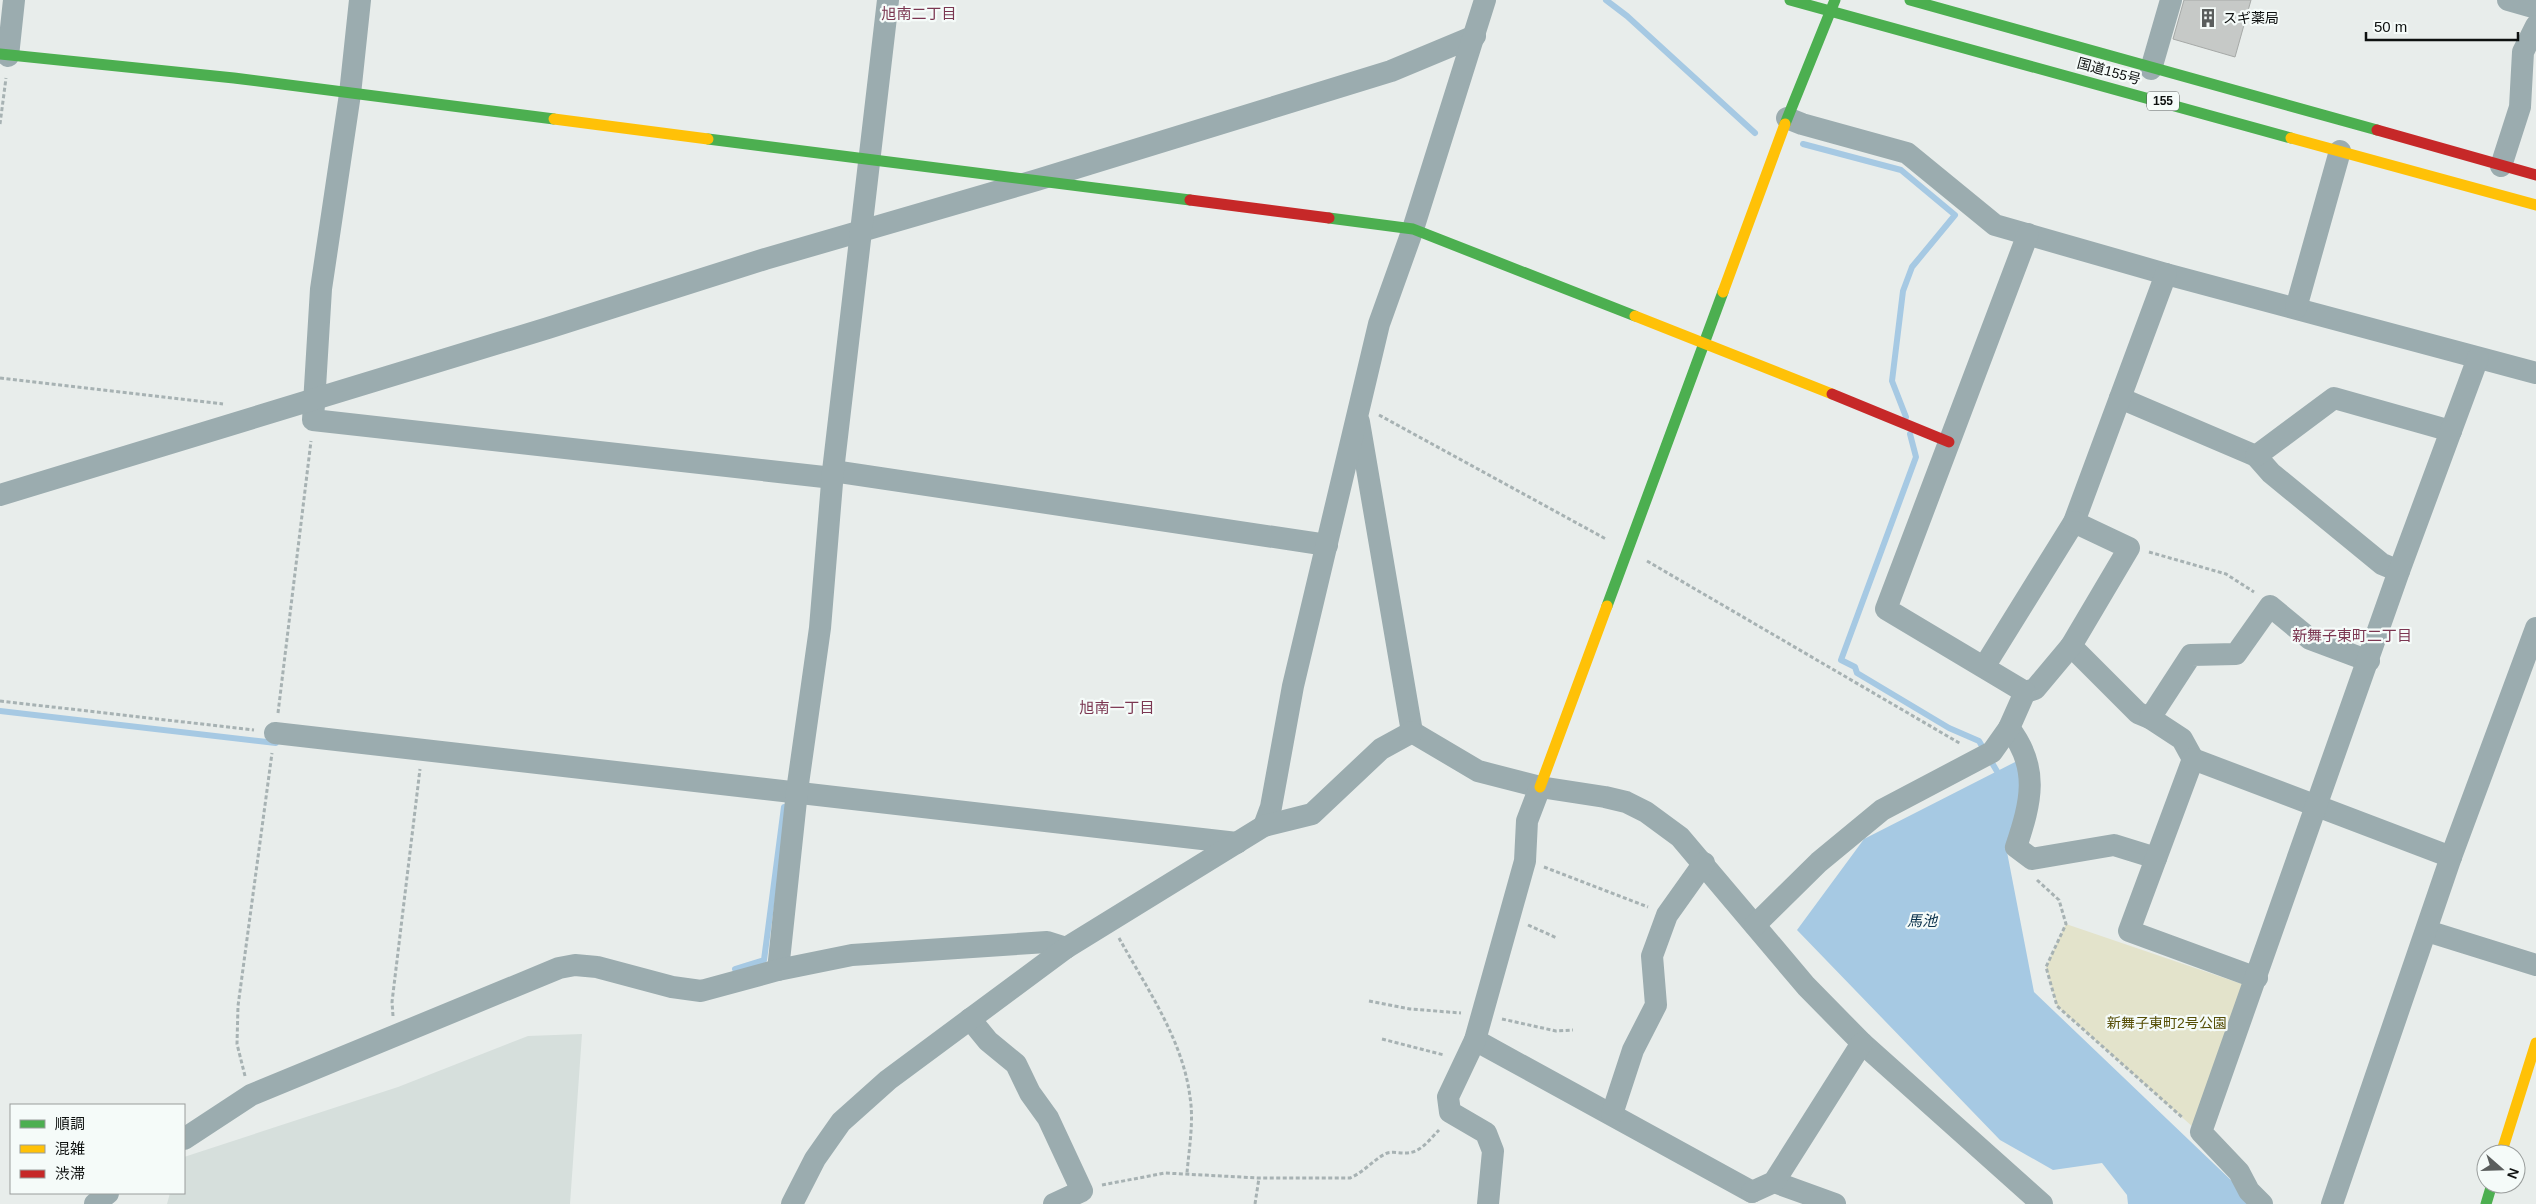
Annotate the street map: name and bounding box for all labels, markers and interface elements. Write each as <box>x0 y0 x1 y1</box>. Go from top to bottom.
district label: 旭南二丁目 <box>881 5 957 22</box>
building icon: スギ薬局 <box>2197 7 2219 29</box>
place label: スギ薬局 <box>2223 10 2279 26</box>
scale bar <box>2366 10 2518 42</box>
text: 50 m <box>2374 18 2407 35</box>
street label: 国道155号 <box>2075 55 2143 87</box>
road number: 155 <box>2147 92 2179 110</box>
district label: 新舞子東町二丁目 <box>2292 627 2412 644</box>
district label: 旭南一丁目 <box>1079 699 1155 716</box>
water label: 馬池 <box>1907 912 1939 929</box>
park label: 新舞子東町2号公園 <box>2107 1015 2227 1031</box>
legend <box>10 1104 185 1194</box>
text: 順調 <box>55 1115 85 1132</box>
text: 混雑 <box>55 1140 85 1157</box>
north arrow <box>2476 1144 2526 1194</box>
text: 渋滞 <box>55 1165 85 1182</box>
text: N <box>2504 1166 2522 1181</box>

